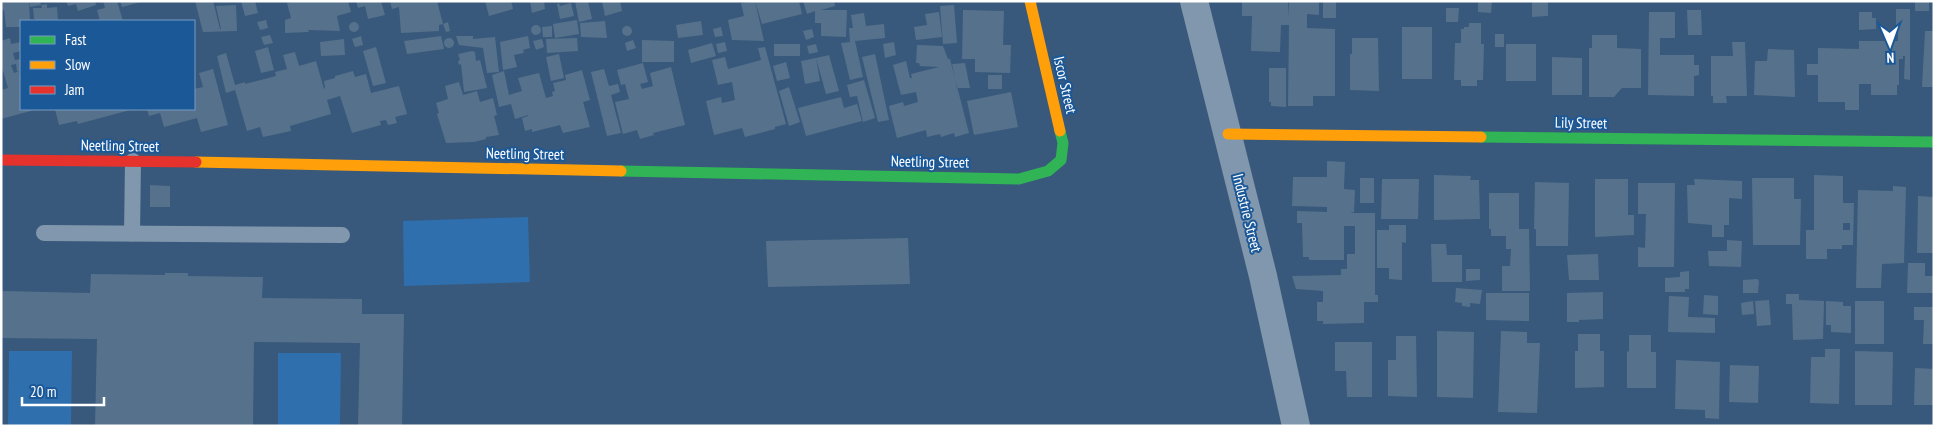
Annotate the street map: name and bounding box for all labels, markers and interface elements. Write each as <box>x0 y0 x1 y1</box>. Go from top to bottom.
legend <box>20 20 195 110</box>
north arrow <box>1865 20 1915 70</box>
text: Fast <box>65 30 86 49</box>
text: N <box>1886 49 1895 67</box>
street label: Iscor Street <box>1050 54 1081 116</box>
text: Slow <box>65 55 90 74</box>
text: Jam <box>64 80 84 99</box>
street label: Lily Street <box>1555 113 1607 132</box>
street label: Neetling Street <box>81 135 159 156</box>
street label: Neetling Street <box>486 143 564 164</box>
street label: Neetling Street <box>891 151 969 172</box>
street label: Industrie Street <box>1229 172 1266 254</box>
scale bar <box>22 374 105 406</box>
text: 20 m <box>30 382 56 401</box>

